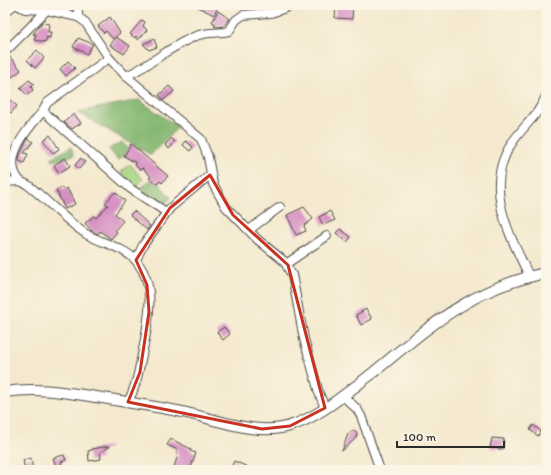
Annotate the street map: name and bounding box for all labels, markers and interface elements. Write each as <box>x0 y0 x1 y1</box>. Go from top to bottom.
scale bar <box>397 423 504 449</box>
text: 100 m <box>403 430 436 444</box>

